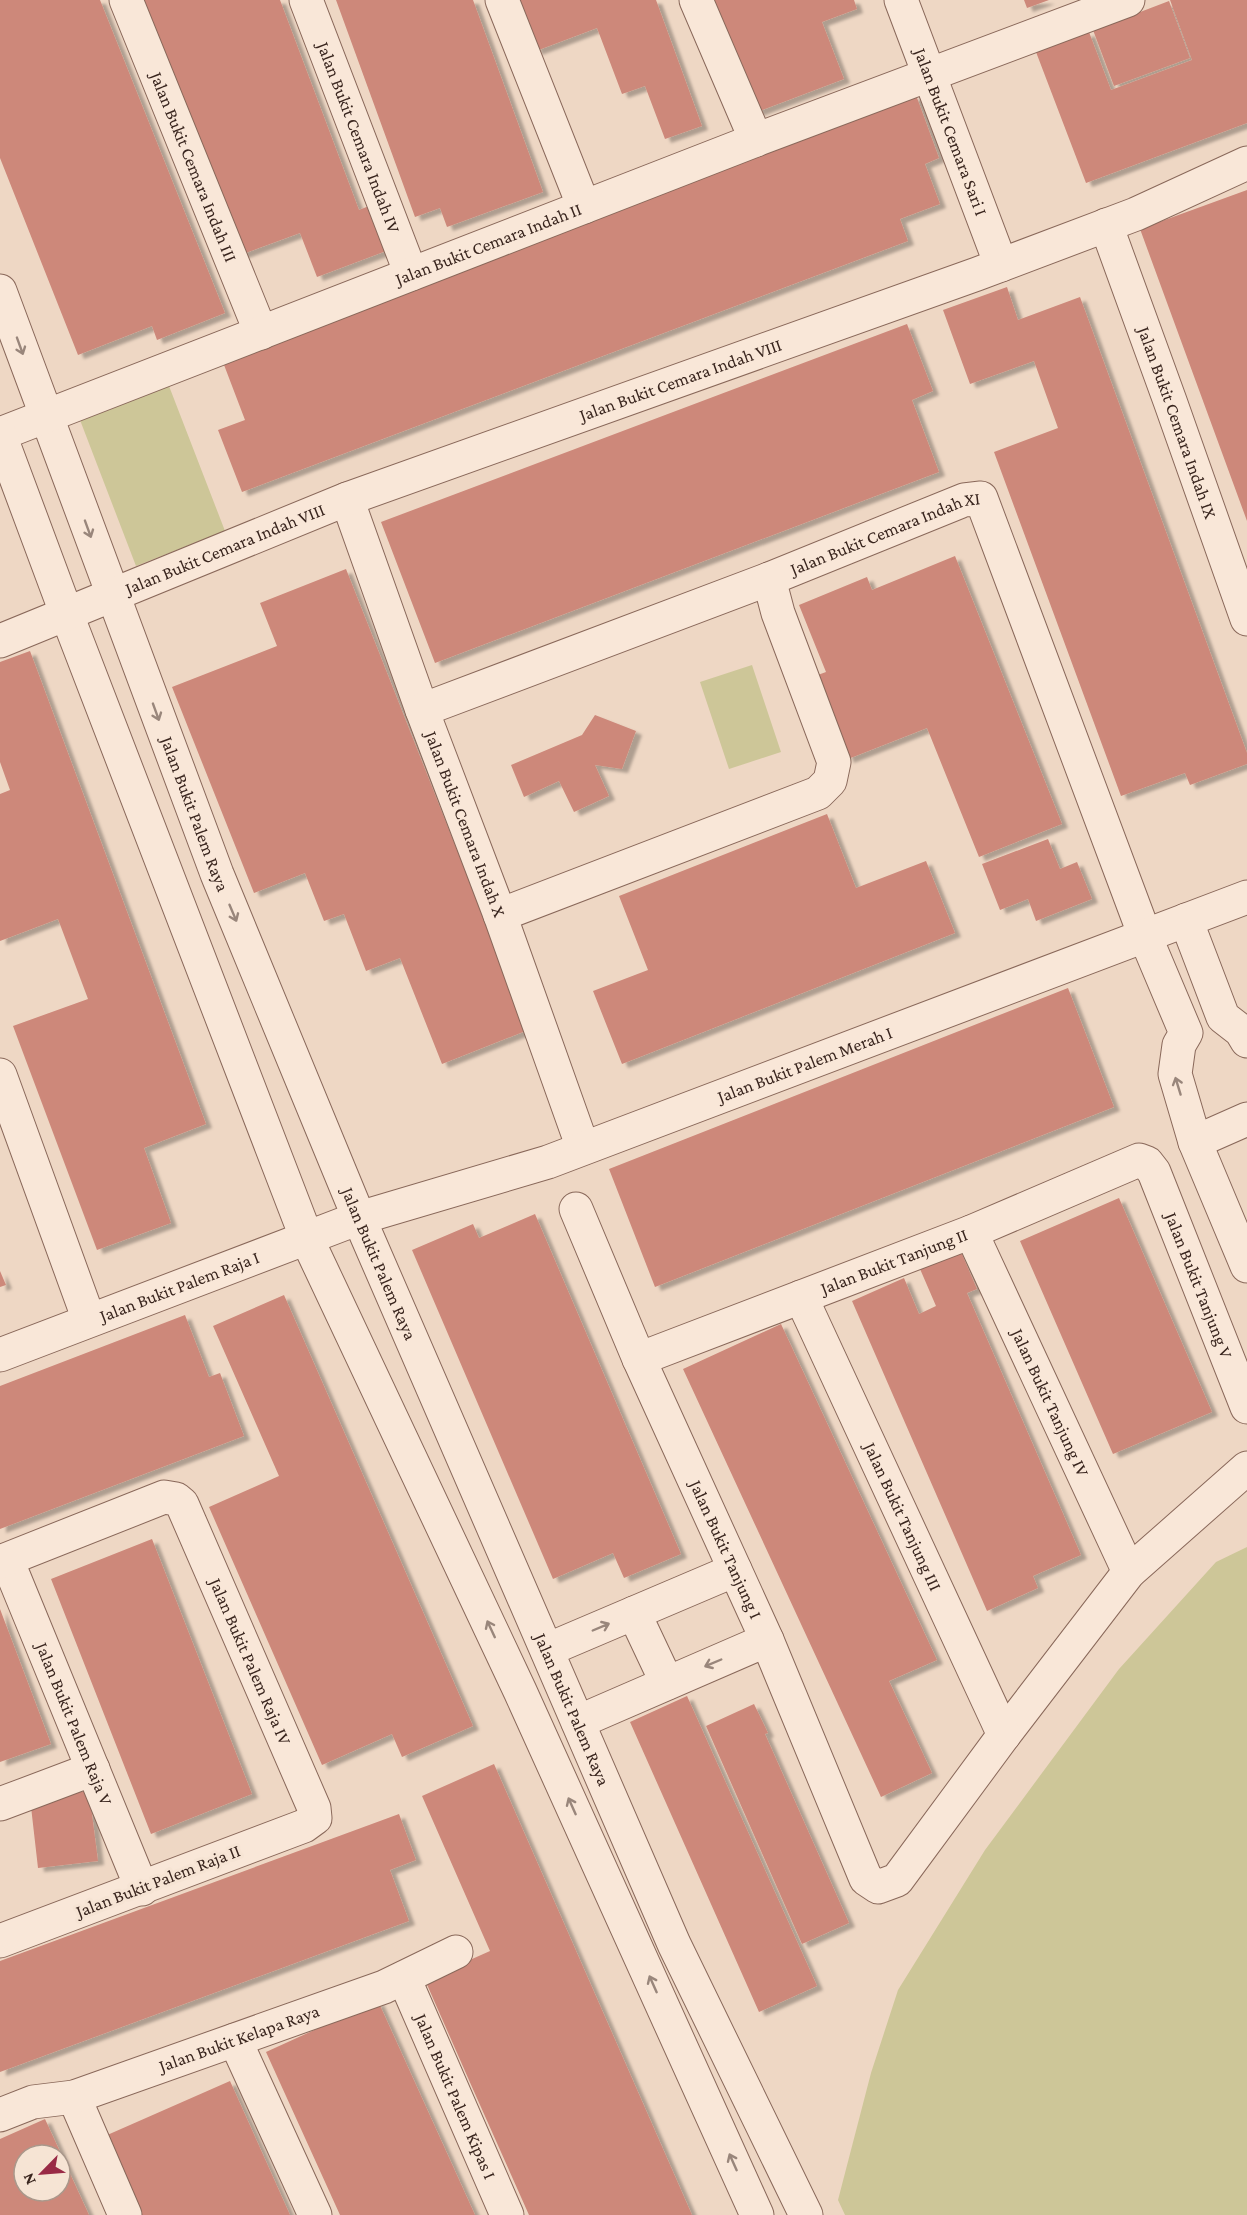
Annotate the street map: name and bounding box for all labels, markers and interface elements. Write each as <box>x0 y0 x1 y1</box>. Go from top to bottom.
street label: Jalan Bukit Cemara Indah IV <box>312 37 404 236</box>
street label: Jalan Bukit Cemara Sari I <box>909 43 991 219</box>
street label: Jalan Bukit Cemara Indah III <box>145 67 241 265</box>
street label: Jalan Bukit Cemara Indah II <box>391 199 584 290</box>
street label: Jalan Bukit Cemara Indah IX <box>1133 322 1221 522</box>
street label: Jalan Bukit Cemara Indah VIII <box>575 335 784 426</box>
one-way arrow <box>16 336 27 355</box>
street label: Jalan Bukit Cemara Indah XI <box>785 488 981 580</box>
street label: Jalan Bukit Cemara Indah VIII <box>120 499 328 599</box>
one-way arrow <box>83 519 94 538</box>
one-way arrow <box>151 702 162 720</box>
street label: Jalan Bukit Cemara Indah X <box>420 727 510 920</box>
street label: Jalan Bukit Palem Raya <box>156 732 233 894</box>
one-way arrow <box>228 904 239 922</box>
street label: Jalan Bukit Palem Merah I <box>713 1022 895 1108</box>
one-way arrow <box>1172 1077 1183 1096</box>
street label: Jalan Bukit Palem Raya <box>337 1182 421 1343</box>
street label: Jalan Bukit Tanjung V <box>1160 1208 1237 1362</box>
street label: Jalan Bukit Tanjung II <box>816 1224 970 1299</box>
street label: Jalan Bukit Palem Raja I <box>95 1247 262 1327</box>
street label: Jalan Bukit Tanjung IV <box>1006 1324 1093 1480</box>
street label: Jalan Bukit Tanjung III <box>859 1437 946 1594</box>
street label: Jalan Bukit Tanjung I <box>685 1475 766 1622</box>
street label: Jalan Bukit Palem Raja IV <box>205 1573 296 1748</box>
one-way arrow <box>484 1621 496 1639</box>
one-way arrow <box>591 1621 609 1633</box>
street label: Jalan Bukit Palem Raya <box>530 1628 614 1789</box>
street label: Jalan Bukit Palem Raja V <box>31 1638 117 1809</box>
one-way arrow <box>704 1658 723 1669</box>
one-way arrow <box>566 1798 578 1816</box>
street label: Jalan Bukit Palem Raja II <box>71 1840 243 1923</box>
one-way arrow <box>646 1976 658 1994</box>
street label: Jalan Bukit Kelapa Raya <box>154 2001 322 2077</box>
street label: Jalan Bukit Palem Kipas I <box>410 2009 500 2182</box>
north arrow <box>12 2143 72 2203</box>
one-way arrow <box>727 2153 738 2171</box>
text: N <box>19 2171 39 2188</box>

